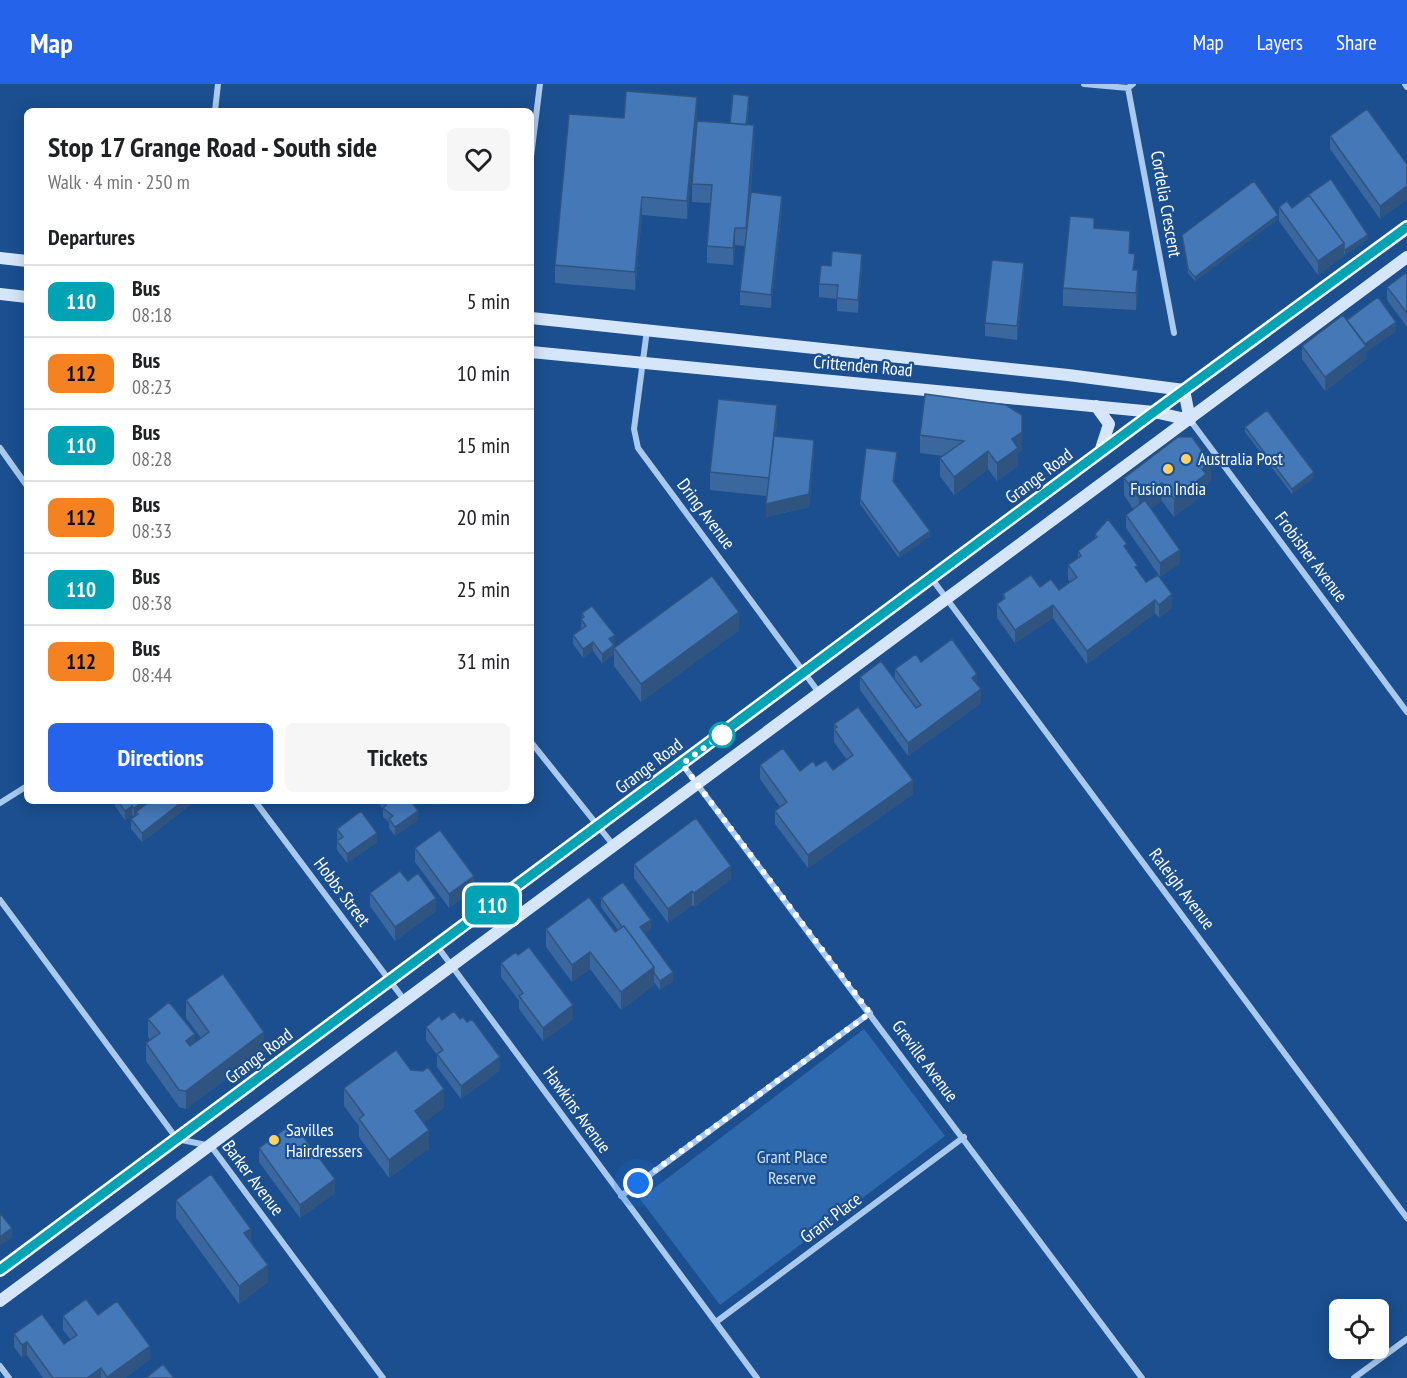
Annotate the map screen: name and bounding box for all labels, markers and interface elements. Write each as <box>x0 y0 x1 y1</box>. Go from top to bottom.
text: Map <box>30 24 73 61</box>
text: Map <box>1193 29 1224 56</box>
text: Layers <box>1257 29 1303 56</box>
text: Share <box>1336 29 1377 56</box>
text: Stop 17 Grange Road - South side <box>48 128 377 165</box>
button: heart <box>447 128 510 191</box>
street label: Cordelia Crescent <box>1146 149 1187 259</box>
text: Walk · 4 min · 250 m <box>48 169 190 195</box>
text: Departures <box>48 223 135 251</box>
text: Bus <box>132 274 160 302</box>
text: 5 min <box>467 287 510 315</box>
text: 110 <box>66 288 96 315</box>
text: 08:18 <box>132 302 172 328</box>
text: Bus <box>132 346 160 374</box>
street label: Crittenden Road <box>812 350 914 381</box>
text: 10 min <box>457 359 510 387</box>
text: 112 <box>66 360 96 387</box>
text: 08:23 <box>132 374 172 400</box>
text: Bus <box>132 418 160 446</box>
text: 15 min <box>457 431 510 459</box>
text: 110 <box>66 432 96 459</box>
street label: Grange Road <box>1000 443 1077 508</box>
text: 08:28 <box>132 446 172 472</box>
place label: Australia Post <box>1198 447 1283 470</box>
marker: Australia Post <box>1179 452 1193 466</box>
marker: Fusion India <box>1161 462 1175 476</box>
street label: Dring Avenue <box>672 474 741 554</box>
place label: Fusion India <box>1130 477 1206 500</box>
text: Bus <box>132 490 160 518</box>
text: 20 min <box>457 503 510 531</box>
text: 112 <box>66 504 96 531</box>
street label: Frobisher Avenue <box>1270 507 1353 606</box>
text: 08:33 <box>132 518 172 544</box>
text: Bus <box>132 562 160 590</box>
text: 25 min <box>457 575 510 603</box>
text: 110 <box>66 576 96 603</box>
text: 08:38 <box>132 590 172 616</box>
text: Bus <box>132 634 160 662</box>
text: 31 min <box>457 647 510 675</box>
text: 112 <box>66 648 96 675</box>
text: 08:44 <box>132 662 172 688</box>
unlabelled marker <box>709 722 735 748</box>
button: Directions <box>48 723 273 792</box>
button: Tickets <box>285 723 510 792</box>
street label: Grange Road <box>610 733 687 798</box>
street label: Raleigh Avenue <box>1144 843 1220 934</box>
street label: Hobbs Street <box>309 853 376 931</box>
line badge: 110 <box>458 886 526 924</box>
text: 110 <box>477 892 507 919</box>
street label: Greville Avenue <box>887 1015 964 1106</box>
street label: Grange Road <box>220 1023 297 1088</box>
street label: Hawkins Avenue <box>538 1062 616 1157</box>
place label: Savilles Hairdressers <box>286 1118 362 1162</box>
marker: Savilles Hairdressers <box>267 1133 281 1147</box>
street label: Barker Avenue <box>218 1135 289 1220</box>
park label: Grant Place Reserve <box>757 1145 827 1189</box>
your location <box>623 1168 653 1198</box>
street label: Grant Place <box>796 1187 866 1248</box>
map controls <box>1329 1299 1389 1359</box>
button: locate <box>1329 1299 1389 1359</box>

